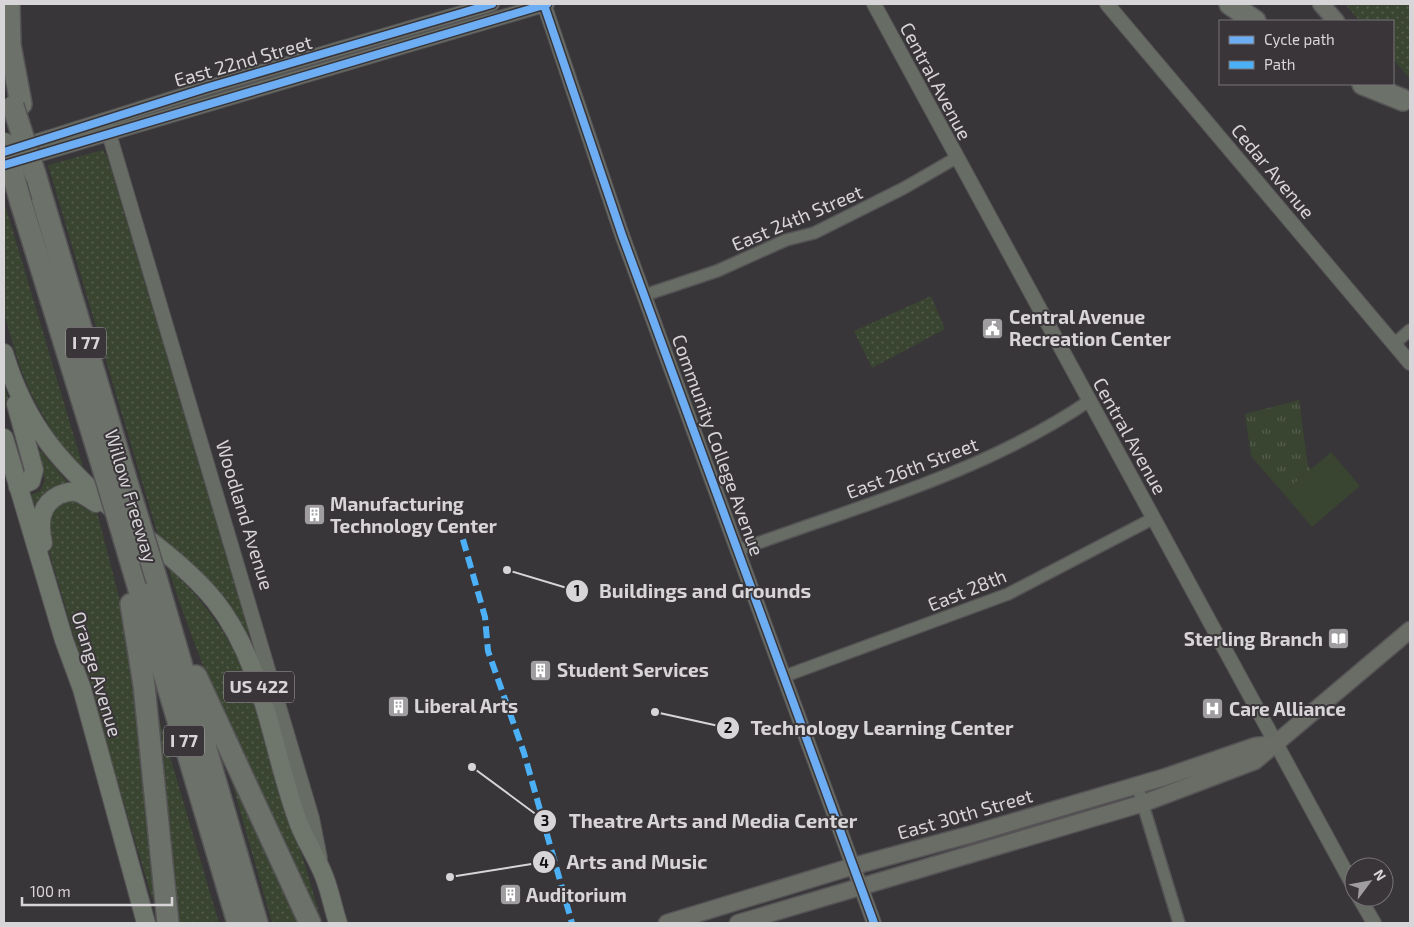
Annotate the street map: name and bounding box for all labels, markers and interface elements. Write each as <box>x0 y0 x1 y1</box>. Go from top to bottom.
street label: Central Avenue <box>896 18 977 144</box>
legend <box>1219 20 1394 85</box>
street label: East 22nd Street <box>171 30 315 91</box>
text: Cycle path <box>1264 30 1335 48</box>
text: Path <box>1264 55 1295 73</box>
street label: Cedar Avenue <box>1227 118 1320 223</box>
street label: East 24th Street <box>728 180 866 255</box>
place label: Central Avenue Recreation Center <box>1009 305 1171 350</box>
public building icon: Central Avenue Recreation Center <box>981 316 1005 340</box>
road number: I 77 <box>66 328 106 358</box>
street label: Community College Avenue <box>668 331 769 559</box>
street label: Central Avenue <box>1089 373 1172 498</box>
street label: Willow Freeway <box>100 426 163 565</box>
street label: East 26th Street <box>843 432 981 503</box>
street label: Woodland Avenue <box>212 437 279 593</box>
place label: Manufacturing Technology Center <box>330 492 497 538</box>
building icon: Manufacturing Technology Center <box>302 503 326 527</box>
street label: East 28th <box>924 563 1009 616</box>
callout: Buildings and Grounds <box>564 574 821 609</box>
text: Buildings and Grounds <box>599 578 811 602</box>
text: 1 <box>574 581 580 599</box>
street label: Orange Avenue <box>67 608 127 739</box>
place label: Sterling Branch <box>1184 627 1323 650</box>
library icon: Sterling Branch <box>1327 627 1351 651</box>
building icon: Student Services <box>529 658 553 682</box>
place label: Student Services <box>557 658 709 681</box>
road number: US 422 <box>224 672 294 702</box>
building icon: Liberal Arts <box>386 694 410 718</box>
place label: Liberal Arts <box>414 694 518 717</box>
hospital icon: Care Alliance <box>1201 697 1225 721</box>
place label: Care Alliance <box>1229 697 1346 720</box>
callout: Technology Learning Center <box>716 710 1024 745</box>
text: Technology Learning Center <box>750 715 1014 740</box>
text: 2 <box>724 718 733 736</box>
road number: I 77 <box>164 726 204 756</box>
street label: East 30th Street <box>895 783 1035 844</box>
callout: Theatre Arts and Media Center <box>533 803 867 838</box>
text: Theatre Arts and Media Center <box>569 808 858 832</box>
text: 3 <box>541 811 549 829</box>
callout: Arts and Music <box>531 845 717 880</box>
text: Arts and Music <box>567 849 707 873</box>
text: 4 <box>539 853 549 871</box>
north arrow <box>1344 857 1394 907</box>
text: N <box>1371 866 1390 884</box>
scale bar <box>22 874 172 906</box>
text: 100 m <box>30 882 71 900</box>
building icon: Auditorium <box>498 883 522 907</box>
place label: Auditorium <box>526 883 627 906</box>

